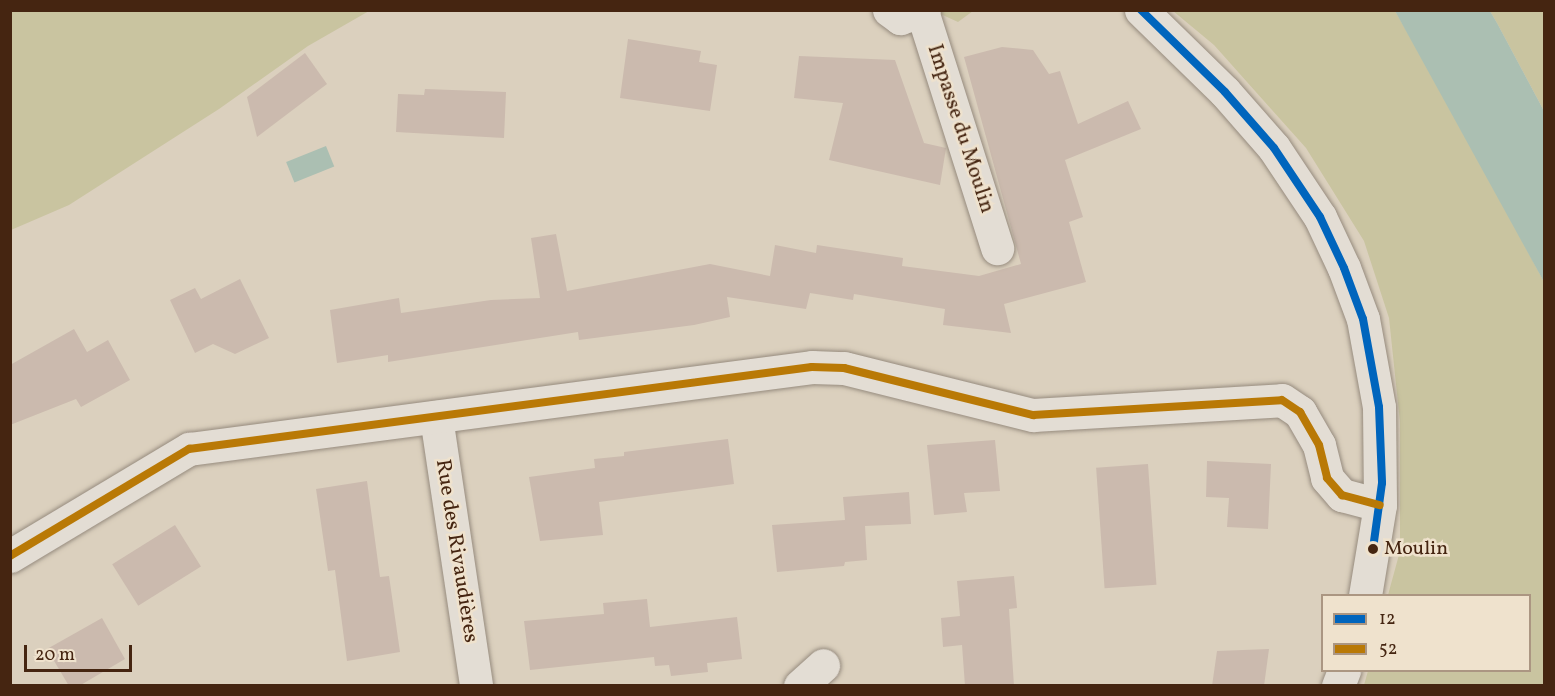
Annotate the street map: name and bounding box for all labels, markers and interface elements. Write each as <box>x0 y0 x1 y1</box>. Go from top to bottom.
street label: Impasse du Moulin <box>921 42 999 216</box>
street label: Rue des Rivaudières <box>429 458 483 644</box>
place label: Moulin <box>1384 537 1448 561</box>
marker: Moulin <box>1367 543 1379 555</box>
legend <box>1321 594 1531 672</box>
text: 12 <box>1379 607 1396 632</box>
scale bar <box>27 633 135 671</box>
text: 52 <box>1379 637 1397 662</box>
text: 20 m <box>35 643 75 668</box>

